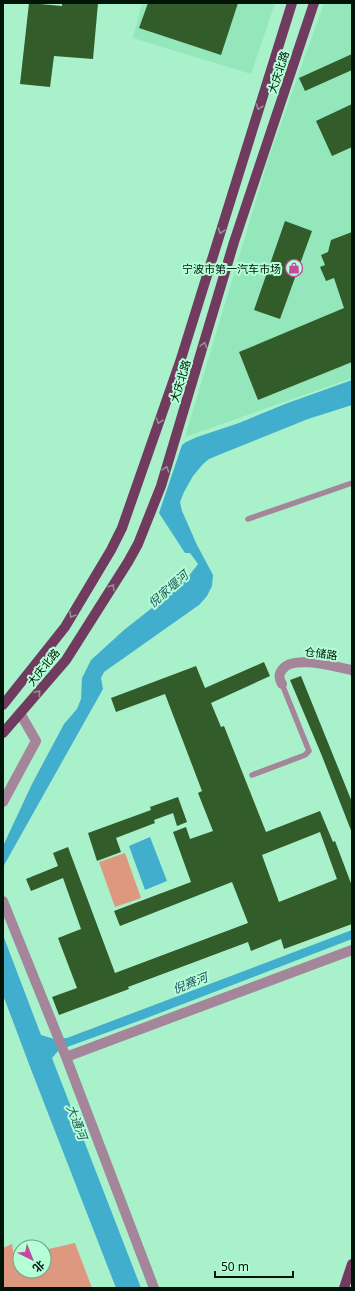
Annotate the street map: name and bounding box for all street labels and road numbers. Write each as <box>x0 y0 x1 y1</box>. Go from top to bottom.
street label: 大庆北路 <box>264 49 292 95</box>
street label: 大庆北路 <box>166 358 194 404</box>
street label: 仓储路 <box>304 644 338 662</box>
street label: 大庆北路 <box>23 645 63 689</box>

